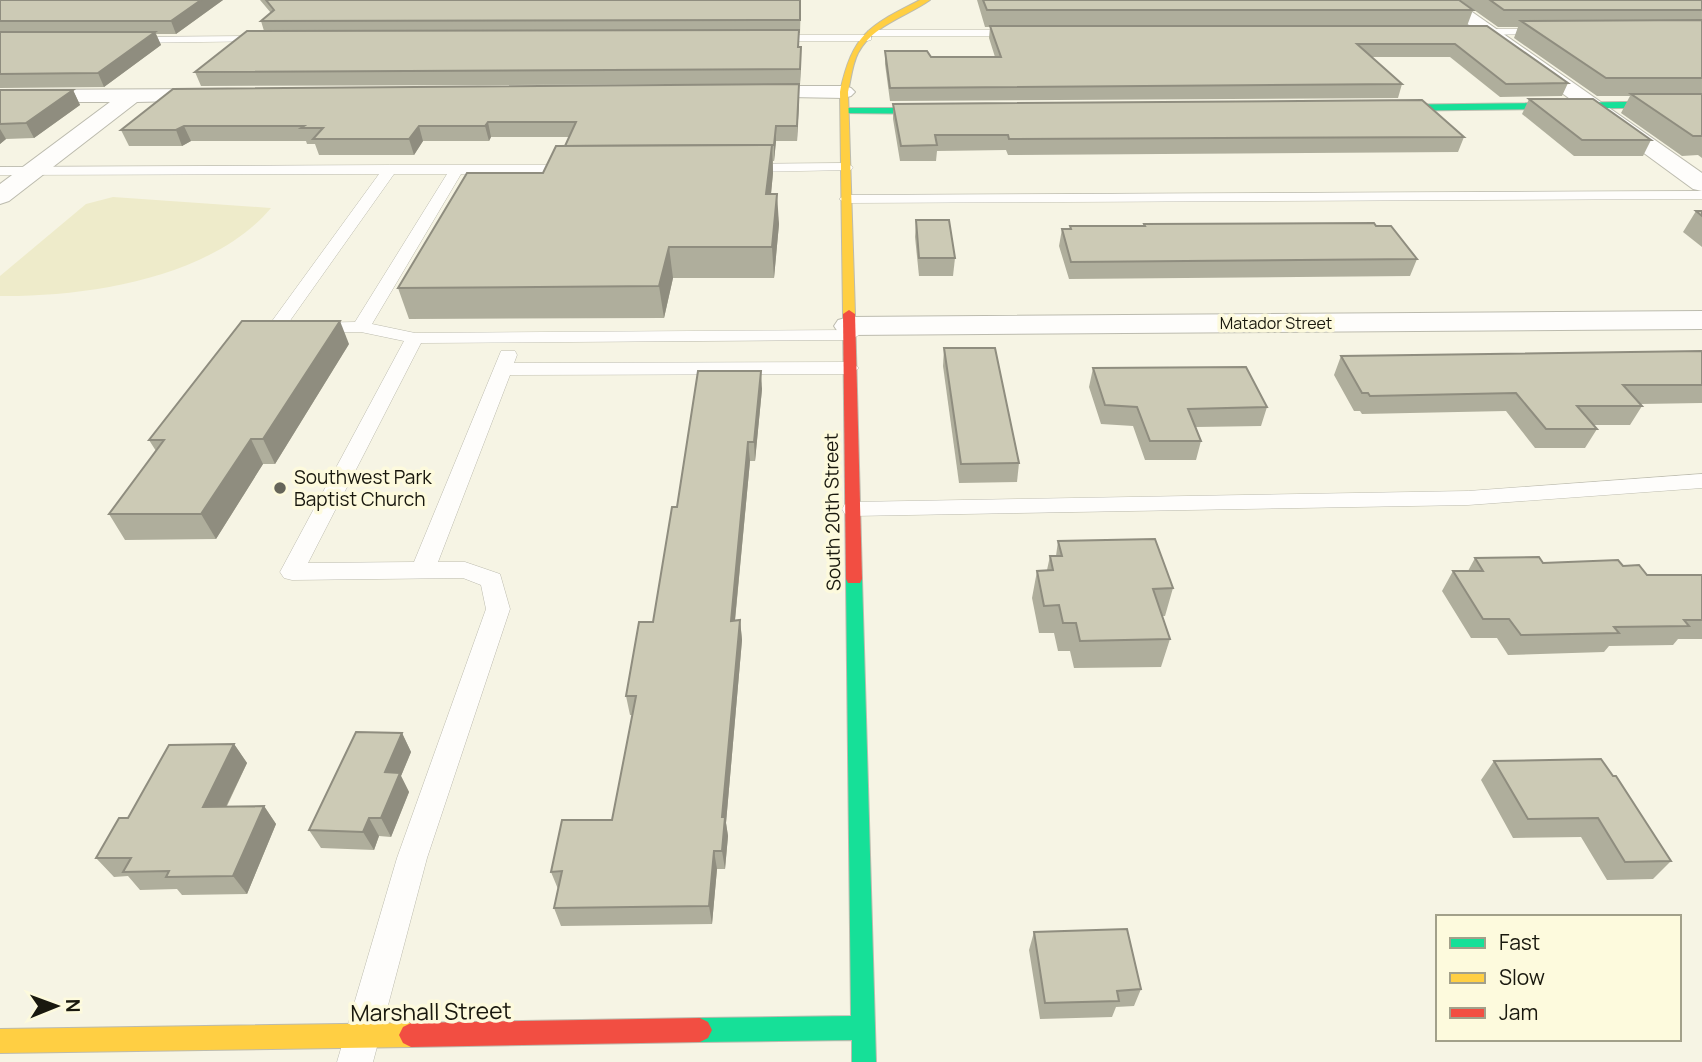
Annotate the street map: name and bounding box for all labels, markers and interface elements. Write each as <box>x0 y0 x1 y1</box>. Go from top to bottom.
street label: Matador Street <box>1220 312 1332 334</box>
street label: South 20th Street <box>818 433 846 591</box>
place label: Southwest Park Baptist Church <box>294 464 432 512</box>
marker: Southwest Park Baptist Church <box>272 480 288 496</box>
legend <box>1436 915 1681 1041</box>
text: Fast <box>1499 928 1540 956</box>
text: Slow <box>1499 963 1545 991</box>
north arrow <box>21 971 91 1041</box>
street label: Marshall Street <box>350 994 512 1028</box>
text: Jam <box>1499 998 1538 1026</box>
text: N <box>60 999 86 1013</box>

